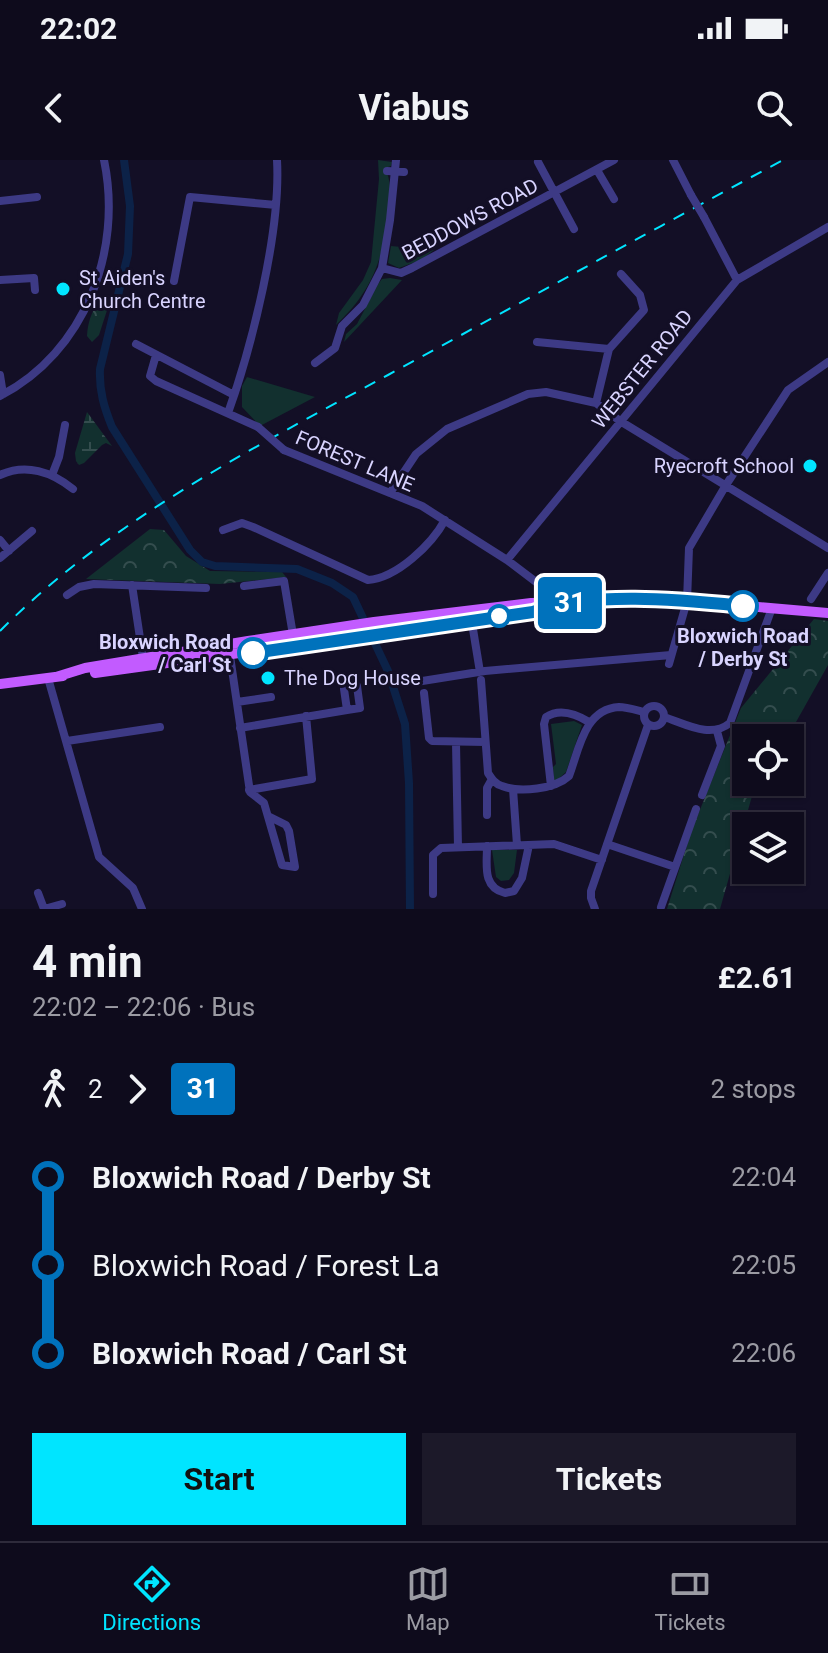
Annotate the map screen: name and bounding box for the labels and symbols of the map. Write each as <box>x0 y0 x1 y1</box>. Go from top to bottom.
street label: BEDDOWS ROAD <box>398 173 542 265</box>
place label: St Aiden's Church Centre <box>79 266 206 313</box>
marker: St Aiden's Church Centre <box>54 280 72 298</box>
street label: WEBSTER ROAD <box>587 305 697 433</box>
street label: FOREST LANE <box>292 425 418 497</box>
place label: Ryecroft School <box>654 454 794 478</box>
marker: Ryecroft School <box>801 457 819 475</box>
line badge: 31 <box>534 577 606 629</box>
marker: Bloxwich Road / Derby St <box>728 591 758 621</box>
unlabelled marker <box>488 605 510 627</box>
place label: Bloxwich Road / Derby St <box>677 624 809 671</box>
place label: Bloxwich Road / Carl St <box>99 630 231 677</box>
marker: Bloxwich Road / Carl St <box>238 638 268 668</box>
place label: The Dog House <box>284 666 421 690</box>
marker: The Dog House <box>259 669 277 687</box>

